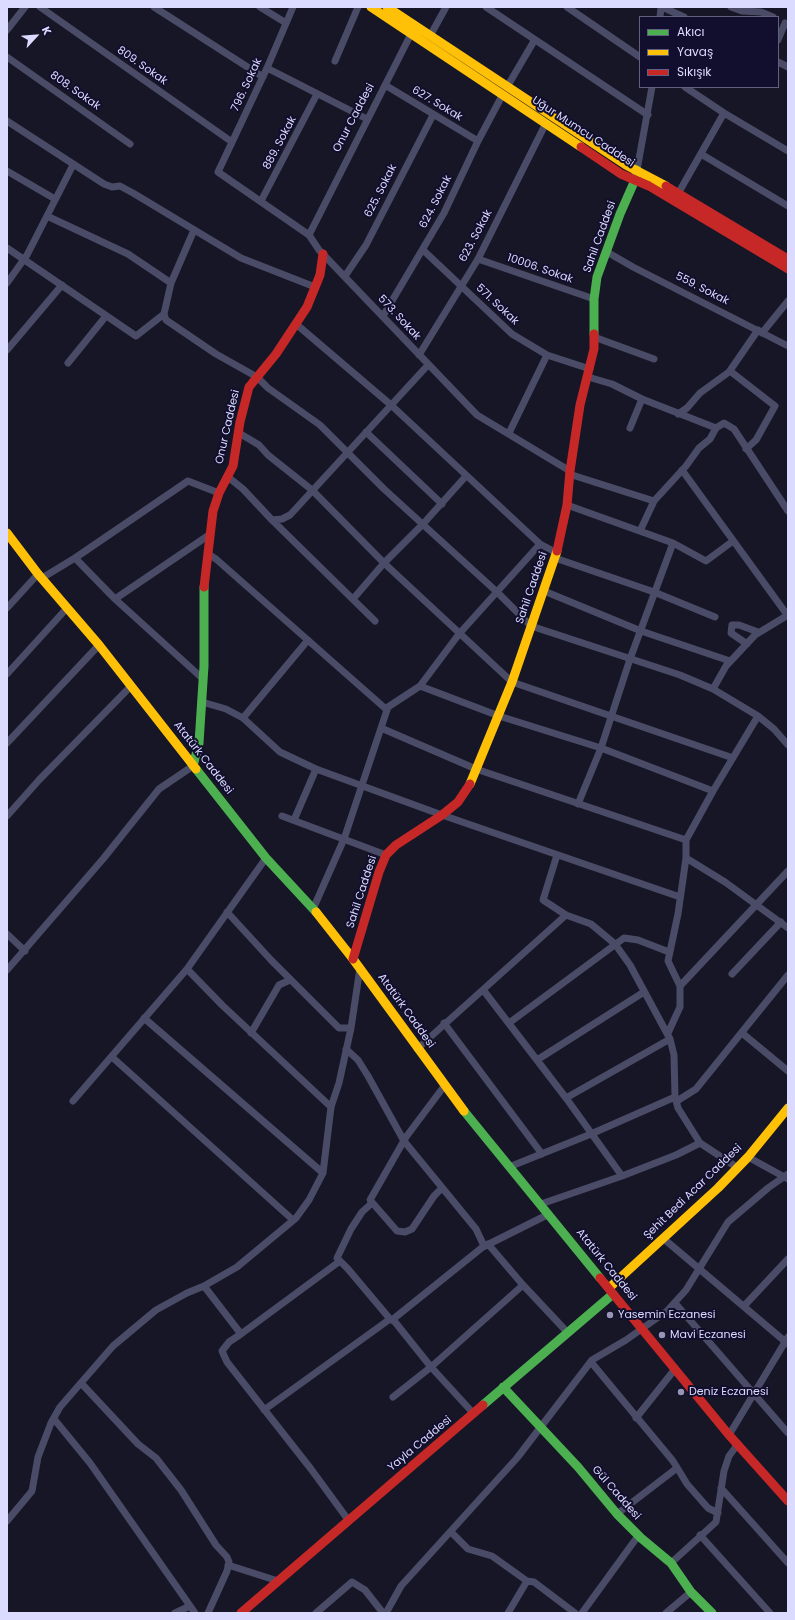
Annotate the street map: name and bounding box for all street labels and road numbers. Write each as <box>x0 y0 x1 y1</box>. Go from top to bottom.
street label: 809. Sokak <box>114 44 170 88</box>
street label: 796. Sokak <box>229 56 265 114</box>
street label: 808. Sokak <box>47 69 103 113</box>
street label: Onur Caddesi <box>330 81 378 155</box>
street label: 627. Sokak <box>409 84 465 124</box>
street label: Uğur Mumcu Caddesi <box>529 94 637 170</box>
street label: 889. Sokak <box>260 114 300 172</box>
street label: 625. Sokak <box>362 162 400 220</box>
street label: 624. Sokak <box>417 173 455 231</box>
street label: Sahil Caddesi <box>581 199 619 275</box>
street label: 623. Sokak <box>457 208 495 264</box>
street label: 10006. Sokak <box>505 252 575 286</box>
street label: 559. Sokak <box>673 270 731 308</box>
street label: 571. Sokak <box>473 282 521 328</box>
street label: 573. Sokak <box>375 293 423 343</box>
street label: Onur Caddesi <box>213 389 243 465</box>
street label: Sahil Caddesi <box>513 550 551 626</box>
street label: Atatürk Caddesi <box>171 719 235 797</box>
street label: Sahil Caddesi <box>344 854 380 930</box>
street label: Atatürk Caddesi <box>375 971 437 1051</box>
street label: Şehit Bedi Acar Caddesi <box>641 1142 745 1242</box>
street label: Atatürk Caddesi <box>573 1226 639 1304</box>
street label: Yayla Caddesi <box>385 1413 455 1475</box>
street label: Gül Caddesi <box>589 1463 643 1523</box>

